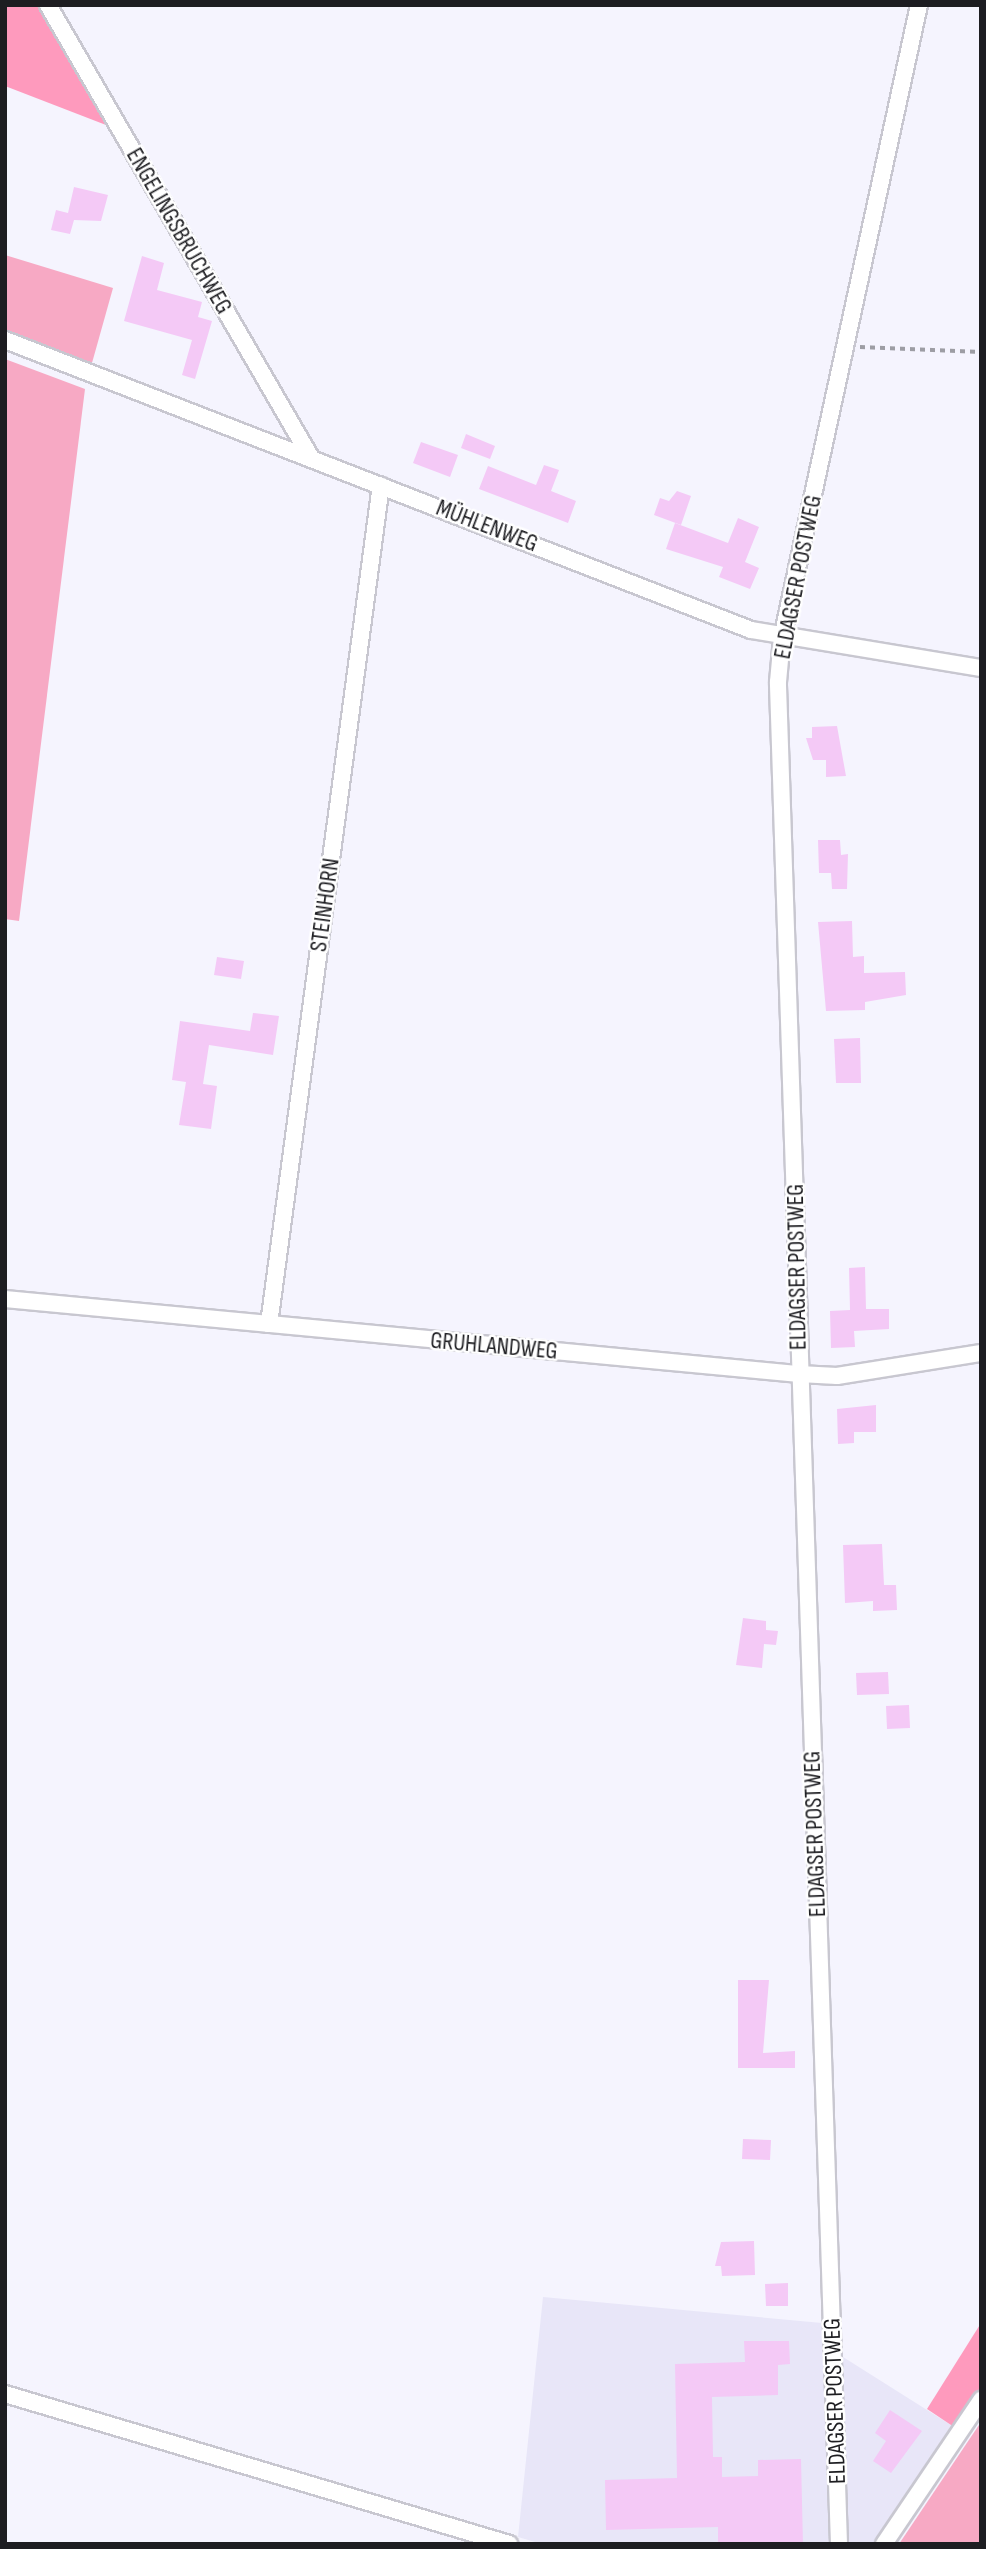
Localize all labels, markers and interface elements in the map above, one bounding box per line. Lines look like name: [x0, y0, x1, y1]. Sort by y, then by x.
street label: ENGELINGSBRUCHWEG: [120, 143, 238, 319]
street label: MÜHLENWEG: [432, 493, 542, 559]
street label: ELDAGSER POSTWEG: [768, 493, 828, 661]
street label: STEINHORN: [304, 856, 346, 954]
street label: ELDAGSER POSTWEG: [781, 1184, 813, 1350]
street label: GRUHLANDWEG: [429, 1326, 559, 1366]
street label: ELDAGSER POSTWEG: [798, 1750, 832, 1918]
street label: ELDAGSER POSTWEG: [818, 2317, 852, 2485]

